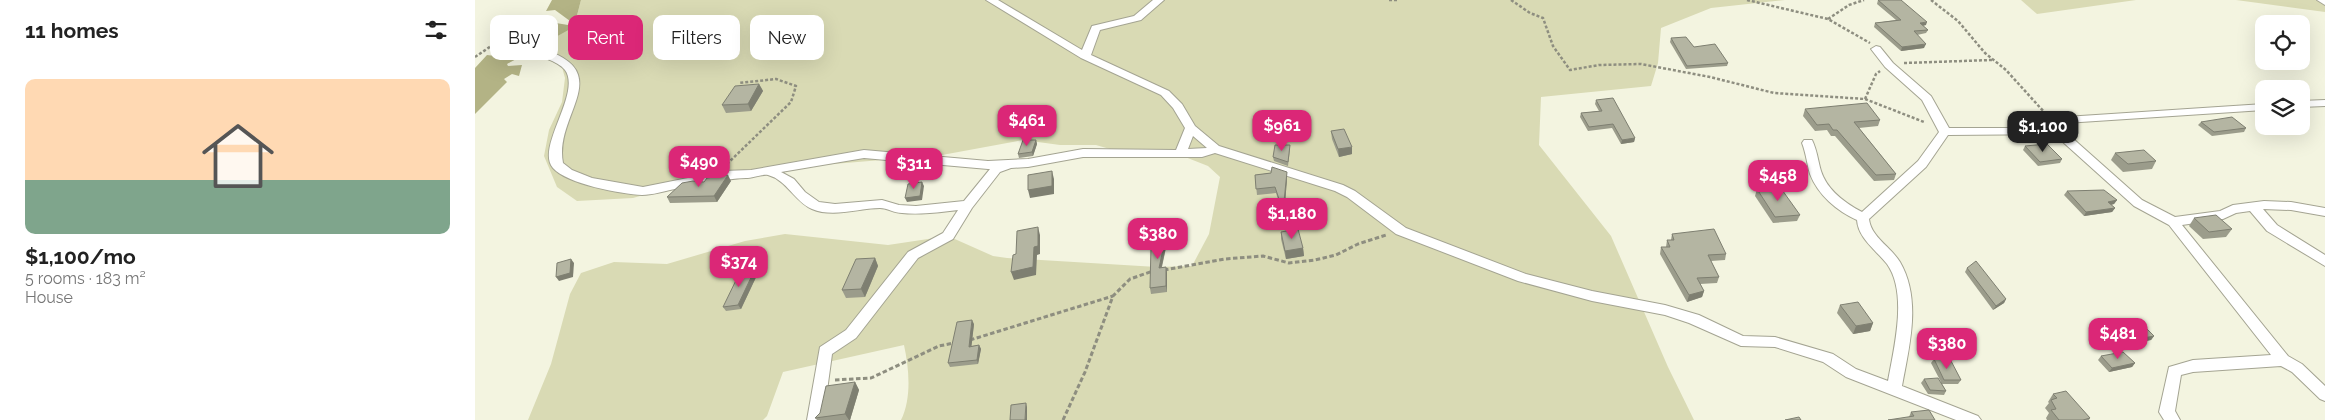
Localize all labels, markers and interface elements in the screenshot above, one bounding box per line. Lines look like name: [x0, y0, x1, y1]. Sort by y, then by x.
chip: Buy: [490, 15, 558, 60]
chip: Rent: [568, 15, 643, 60]
chip: Filters: [653, 15, 740, 60]
chip: New: [750, 15, 824, 60]
map controls: [2255, 15, 2310, 135]
button: locate: [2255, 15, 2310, 70]
icon: filters: [422, 16, 450, 44]
text: 11 homes: [25, 18, 119, 43]
button: layers: [2255, 80, 2310, 135]
pin: $461: [997, 104, 1057, 147]
pin: $961: [1252, 110, 1312, 152]
pin: $1,100: [2002, 110, 2084, 153]
icon: home: [193, 111, 283, 201]
text: $461: [1009, 111, 1045, 130]
text: $961: [1263, 116, 1301, 135]
text: $1,100: [2018, 117, 2068, 136]
pin: $490: [669, 146, 729, 188]
pin: $311: [884, 148, 944, 190]
text: $490: [680, 152, 718, 171]
text: $311: [897, 154, 931, 173]
pin: $458: [1748, 160, 1808, 202]
text: $458: [1759, 166, 1797, 185]
pin: $1,180: [1251, 198, 1333, 240]
text: $1,180: [1267, 204, 1317, 223]
pin: $380: [1128, 218, 1188, 260]
text: $380: [1139, 224, 1177, 243]
text: $1,100/mo: [25, 244, 136, 269]
pin: $374: [709, 246, 769, 288]
text: $374: [721, 252, 757, 271]
text: 5 rooms · 183 m²: [25, 269, 146, 288]
text: House: [25, 288, 73, 307]
pin: $481: [2088, 318, 2148, 360]
text: $481: [2100, 324, 2136, 343]
pin: $380: [1917, 328, 1977, 370]
text: $380: [1928, 334, 1966, 353]

